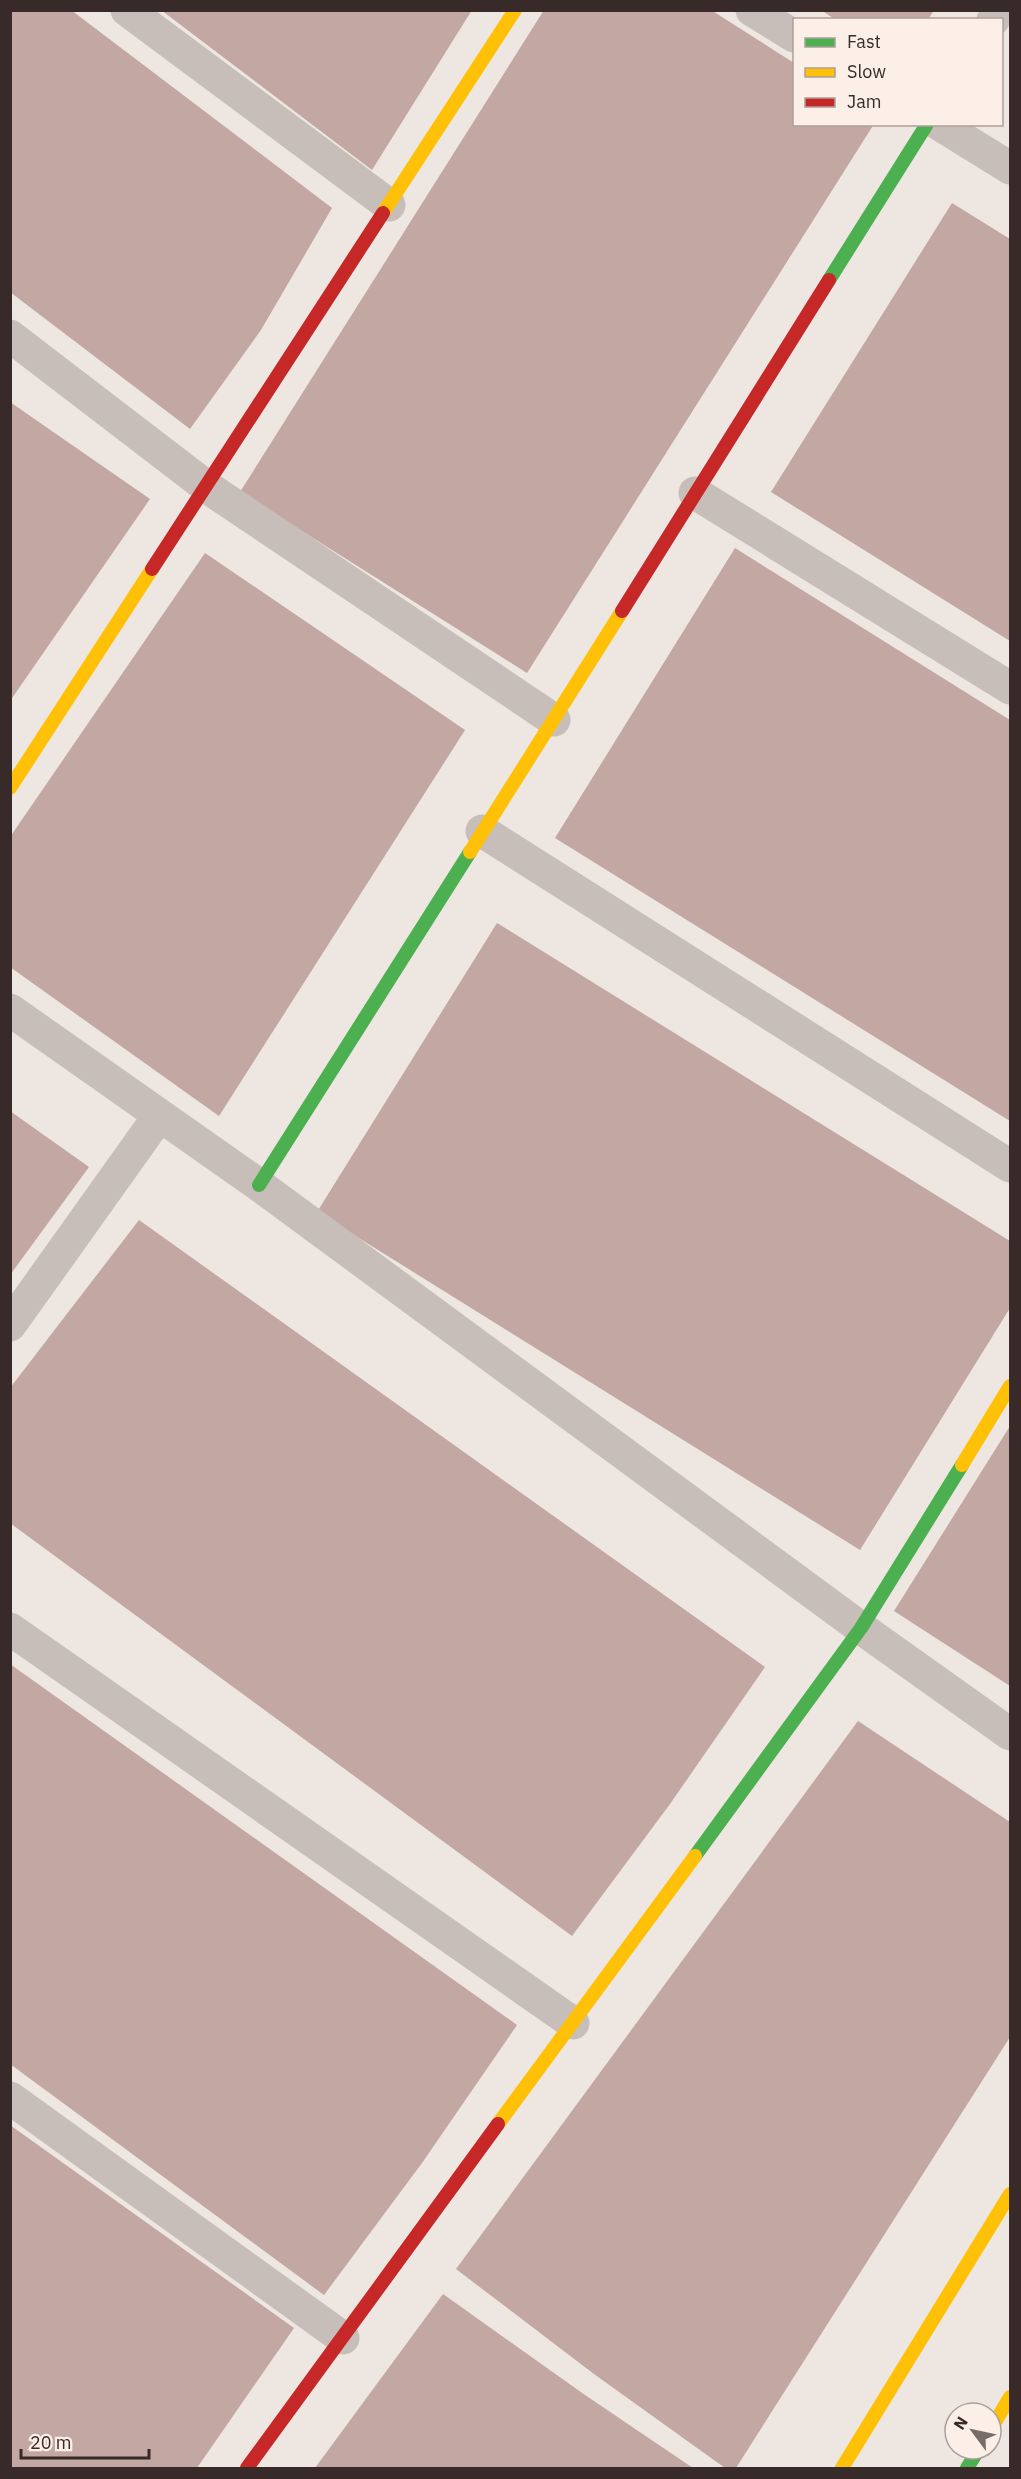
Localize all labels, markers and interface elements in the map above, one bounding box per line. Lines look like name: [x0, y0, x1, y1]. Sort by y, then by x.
legend: [793, 18, 1003, 126]
text: Fast: [847, 30, 881, 53]
text: Slow: [847, 60, 886, 83]
text: Jam: [847, 90, 882, 113]
north arrow: [943, 2401, 1003, 2461]
text: N: [949, 2413, 972, 2433]
scale bar: [21, 2422, 148, 2460]
text: 20 m: [30, 2431, 72, 2454]

